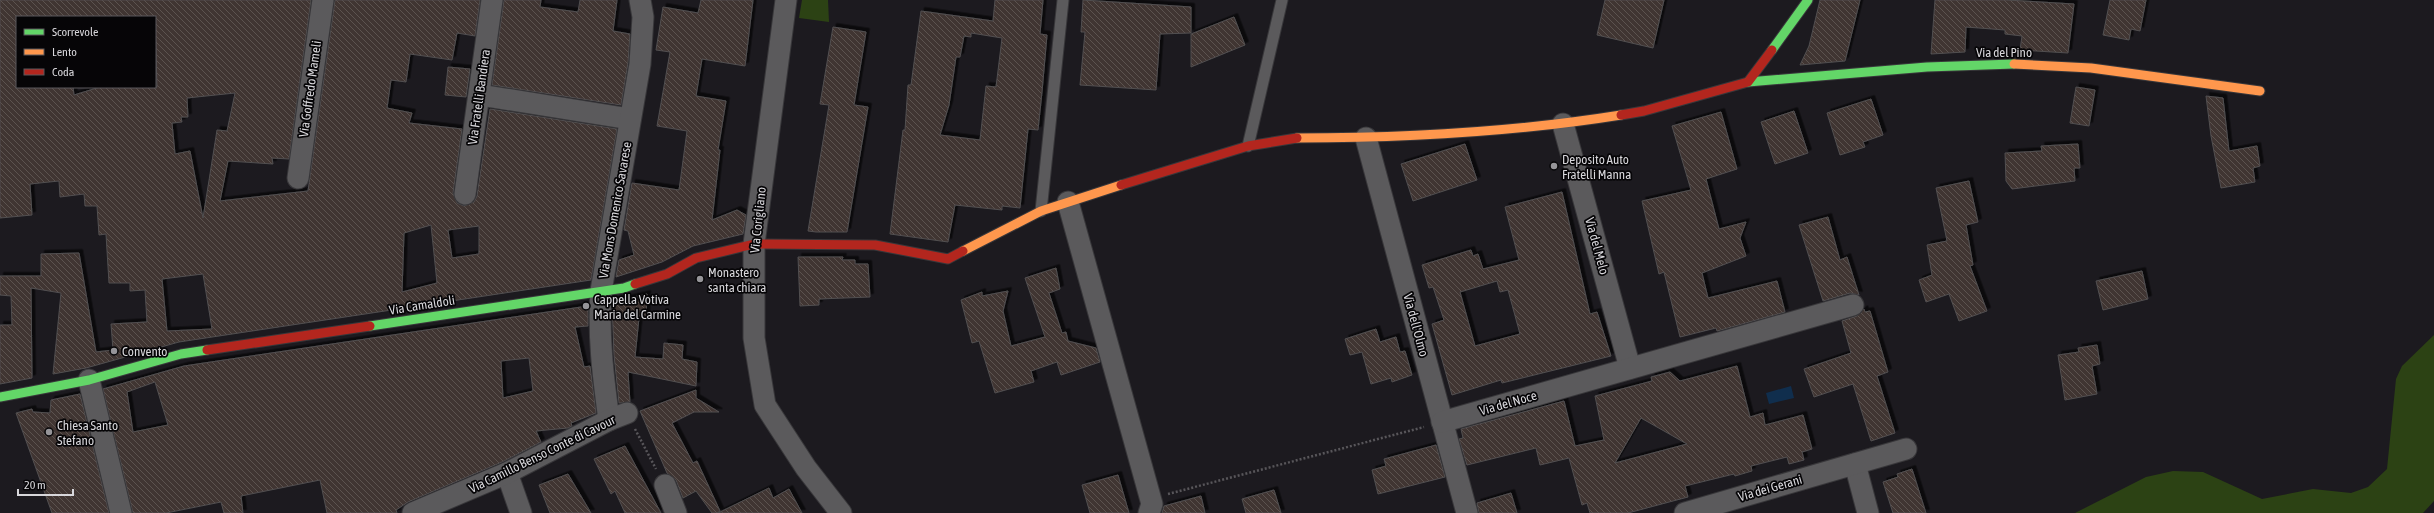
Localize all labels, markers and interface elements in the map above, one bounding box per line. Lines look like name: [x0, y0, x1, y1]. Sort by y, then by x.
legend: [16, 16, 156, 88]
text: Scorrevole: [52, 25, 99, 39]
street label: Via Goffredo Mameli: [296, 40, 324, 138]
text: Lento: [52, 45, 77, 59]
street label: Via del Pino: [1976, 45, 2032, 60]
street label: Via Fratelli Bandiera: [465, 48, 493, 146]
text: Coda: [52, 65, 74, 79]
street label: Via Mons Domenico Savarese: [596, 140, 634, 279]
place label: Deposito Auto Fratelli Manna: [1562, 152, 1631, 182]
marker: Deposito Auto Fratelli Manna: [1549, 161, 1559, 171]
street label: Via Corigliano: [747, 186, 769, 254]
street label: Via del Melo: [1582, 216, 1612, 276]
place label: Monastero santa chiara: [708, 265, 766, 295]
marker: Monastero santa chiara: [695, 274, 705, 284]
street label: Via Camaldoli: [388, 292, 456, 318]
place label: Cappella Votiva Maria del Carmine: [594, 292, 681, 322]
street label: Via dell'Olmo: [1400, 292, 1432, 358]
marker: Cappella Votiva Maria del Carmine: [581, 301, 591, 311]
place label: Convento: [122, 344, 167, 359]
marker: Convento: [109, 346, 119, 356]
street label: Via del Noce: [1478, 388, 1539, 418]
street label: Via Camillo Benso Conte di Cavour: [466, 412, 618, 496]
place label: Chiesa Santo Stefano: [57, 418, 118, 448]
marker: Chiesa Santo Stefano: [44, 427, 54, 437]
scale bar: [18, 471, 73, 497]
street label: Via dei Gerani: [1736, 472, 1804, 504]
text: 20 m: [24, 478, 46, 492]

